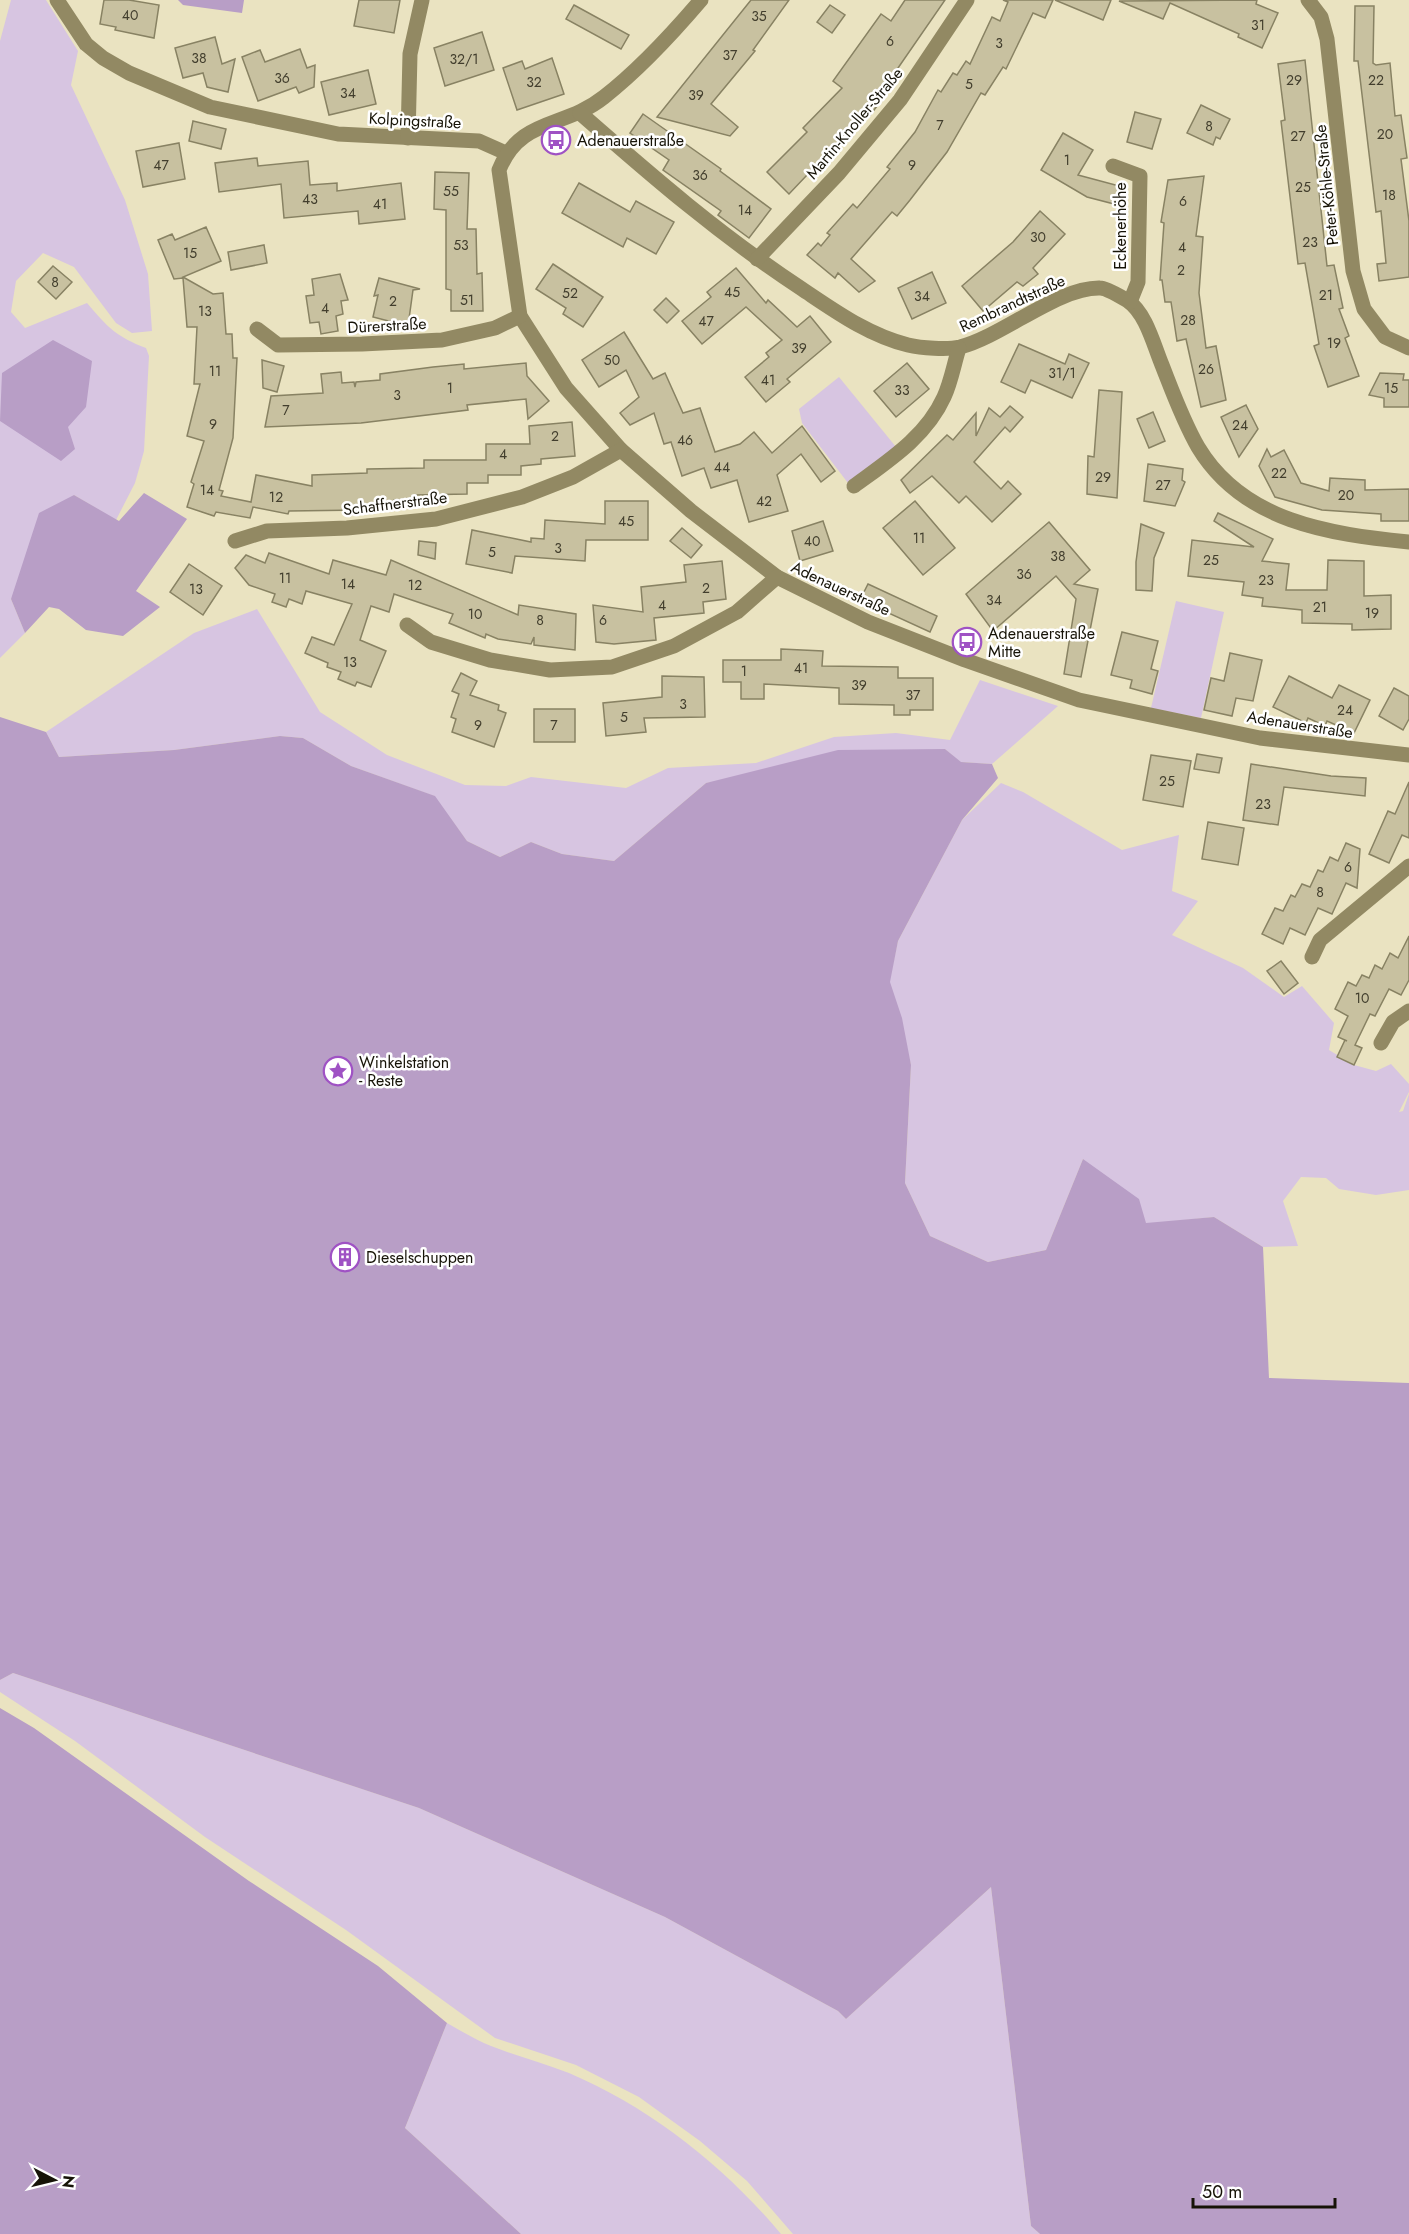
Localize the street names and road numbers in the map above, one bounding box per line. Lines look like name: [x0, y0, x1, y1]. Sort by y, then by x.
street label: Martin-Knoller-Straße: [801, 62, 908, 184]
street label: Kolpingstraße: [368, 107, 462, 134]
street label: Peter-Köhle-Straße: [1309, 123, 1344, 247]
street label: Eckenerhöhe: [1109, 182, 1132, 270]
street label: Rembrandtstraße: [956, 269, 1069, 338]
street label: Dürerstraße: [347, 312, 427, 339]
street label: Schaffnerstraße: [342, 486, 448, 521]
street label: Adenauerstraße: [787, 555, 894, 621]
street label: Adenauerstraße: [1245, 705, 1355, 744]

